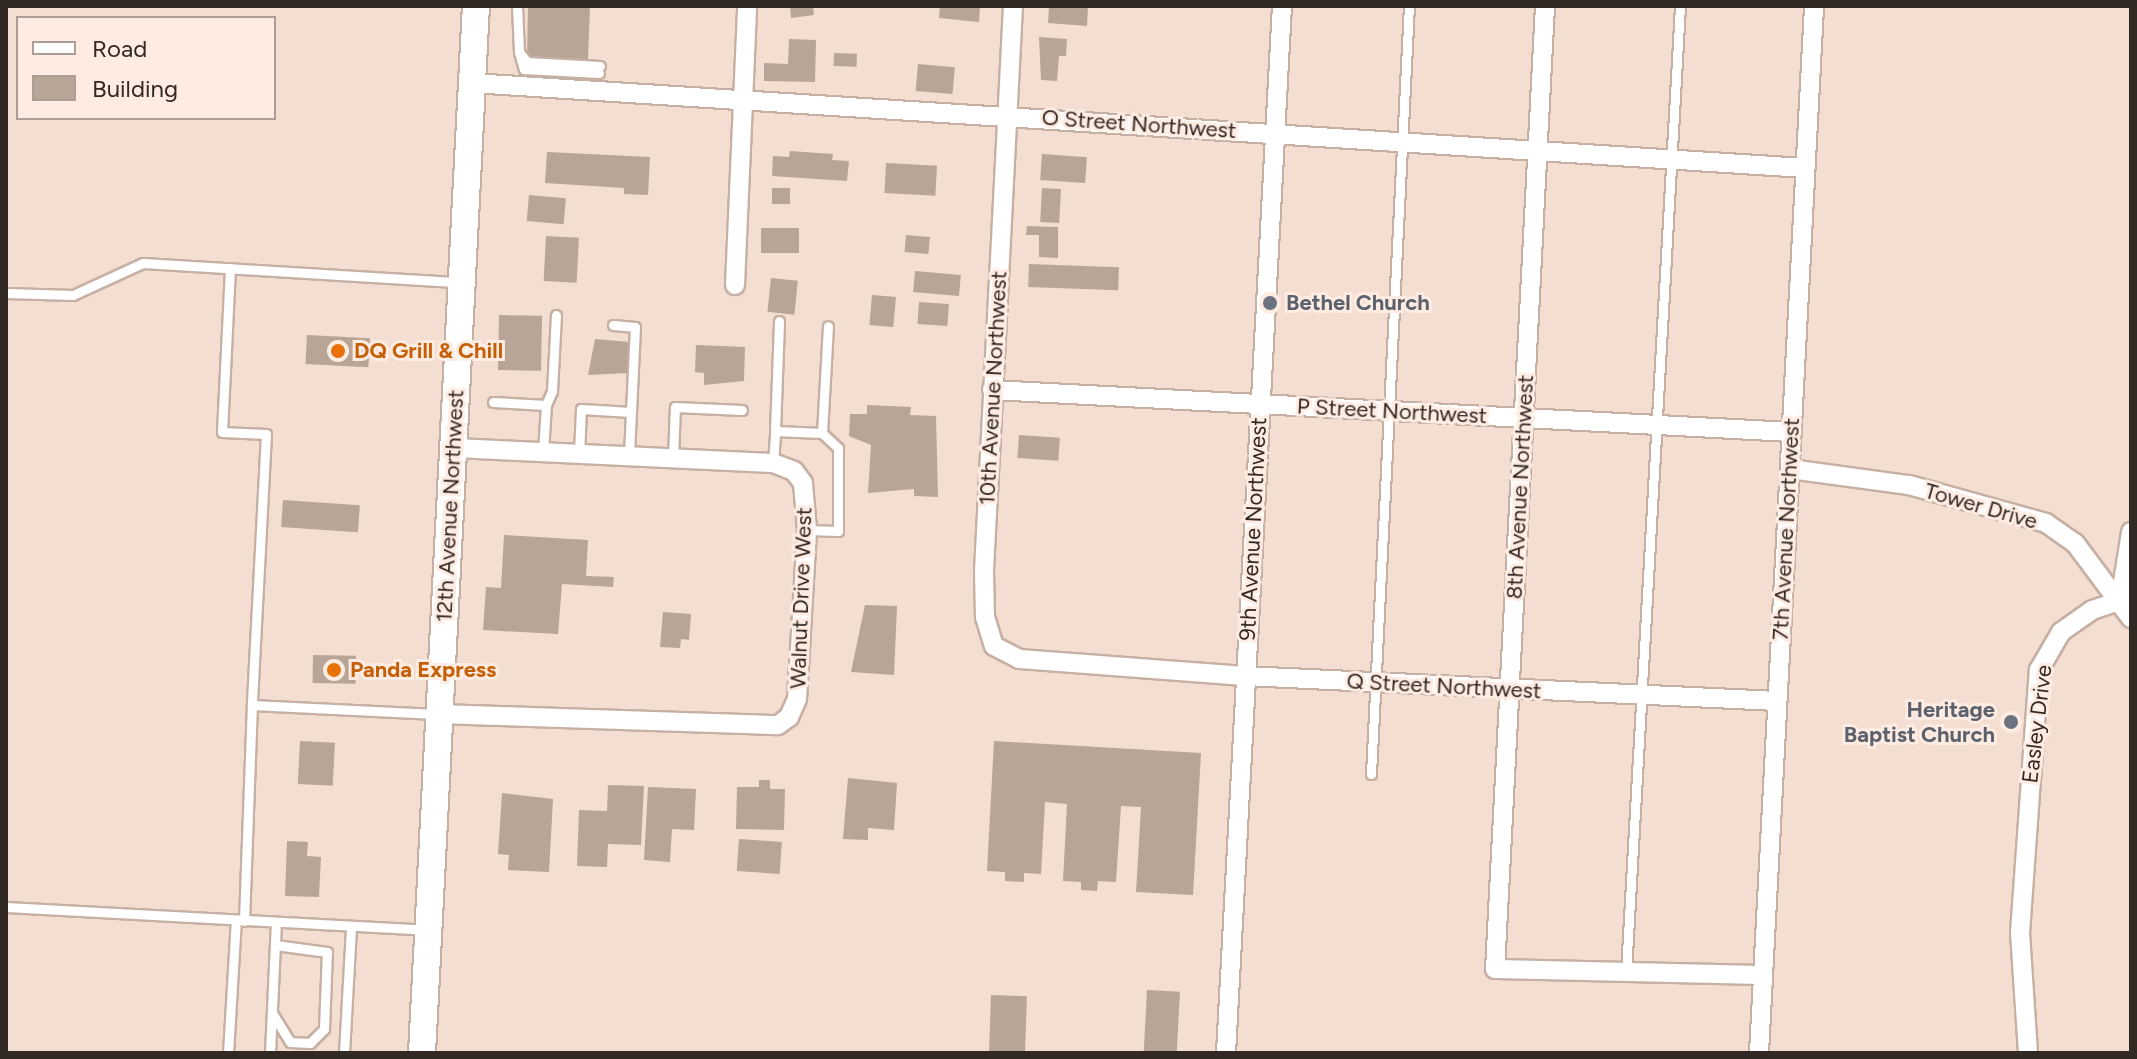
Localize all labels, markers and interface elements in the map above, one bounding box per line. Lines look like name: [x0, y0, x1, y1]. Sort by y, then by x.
legend: [16, 16, 276, 120]
text: Road: [92, 34, 147, 63]
text: Building: [92, 74, 178, 103]
street label: O Street Northwest: [1041, 104, 1237, 144]
street label: 10th Avenue Northwest: [974, 270, 1012, 506]
place label: Bethel Church: [1286, 290, 1430, 316]
marker: Bethel Church: [1261, 294, 1279, 312]
place label: DQ Grill & Chill: [354, 338, 503, 364]
marker: DQ Grill & Chill: [329, 342, 347, 360]
street label: 8th Avenue Northwest: [1501, 374, 1539, 600]
street label: 12th Avenue Northwest: [431, 389, 469, 623]
street label: P Street Northwest: [1296, 393, 1488, 429]
street label: 9th Avenue Northwest: [1234, 417, 1272, 641]
street label: 7th Avenue Northwest: [1767, 417, 1805, 641]
street label: Tower Drive: [1922, 477, 2040, 535]
street label: Walnut Drive West: [785, 507, 817, 689]
place label: Panda Express: [350, 657, 496, 683]
marker: Panda Express: [325, 661, 343, 679]
street label: Easley Drive: [2017, 663, 2057, 785]
street label: Q Street Northwest: [1346, 668, 1542, 704]
place label: Heritage Baptist Church: [1844, 696, 1995, 748]
marker: Heritage Baptist Church: [2002, 713, 2020, 731]

